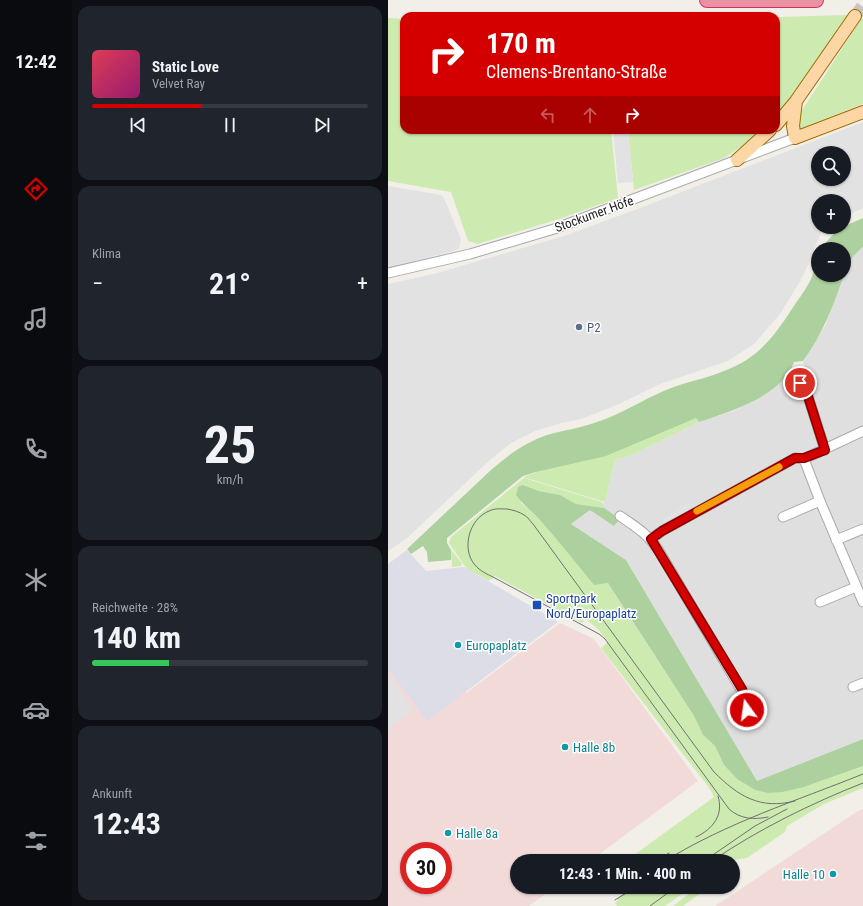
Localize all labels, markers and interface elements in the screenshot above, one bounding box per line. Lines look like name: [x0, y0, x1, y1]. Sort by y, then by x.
text: 170 m: [486, 27, 556, 60]
icon: right: [420, 28, 472, 80]
text: 12:42: [15, 51, 57, 72]
text: Static Love: [152, 58, 219, 76]
text: Clemens-Brentano-Straße: [486, 61, 667, 82]
text: Velvet Ray: [152, 76, 205, 91]
icon: left: [537, 104, 559, 126]
icon: ahead: [579, 104, 601, 126]
icon: right: [621, 104, 643, 126]
icon: previous: [127, 114, 149, 136]
icon: pause: [219, 114, 241, 136]
icon: next: [311, 114, 333, 136]
map controls: [811, 146, 851, 282]
button: search: [811, 146, 851, 186]
icon: directions: [22, 175, 50, 203]
street label: Stockumer Höfe: [553, 193, 635, 235]
button: +: [811, 194, 851, 234]
button: −: [811, 242, 851, 282]
text: Klima: [92, 246, 121, 261]
text: 21°: [209, 266, 251, 301]
text: −: [92, 271, 103, 296]
text: +: [357, 271, 368, 296]
icon: music: [22, 305, 50, 333]
place label: P2: [587, 320, 601, 335]
marker: P2: [574, 322, 584, 332]
pin: [783, 366, 817, 400]
icon: arrive: [789, 372, 811, 394]
text: 25: [204, 415, 256, 476]
icon: phone: [22, 435, 50, 463]
text: km/h: [217, 472, 243, 487]
icon: climate: [22, 566, 50, 594]
place label: Sportpark Nord/Europaplatz: [546, 591, 637, 621]
marker: Sportpark Nord/Europaplatz: [531, 599, 543, 611]
text: Reichweite · 28%: [92, 600, 178, 615]
text: 140 km: [92, 620, 181, 655]
place label: Europaplatz: [466, 638, 527, 653]
marker: Europaplatz: [453, 640, 463, 650]
position arrow: [726, 689, 768, 731]
icon: car: [22, 696, 50, 724]
place label: Halle 8b: [573, 740, 615, 755]
marker: Halle 8b: [560, 742, 570, 752]
text: Ankunft: [92, 786, 132, 801]
text: 12:43: [92, 806, 161, 841]
place label: Halle 8a: [456, 826, 498, 841]
icon: filters: [22, 827, 50, 855]
marker: Halle 8a: [443, 828, 453, 838]
speed limit sign: 30: [400, 842, 452, 894]
text: 12:43 · 1 Min. · 400 m: [559, 865, 691, 883]
place label: Halle 10: [783, 867, 825, 882]
marker: Halle 10: [828, 869, 838, 879]

